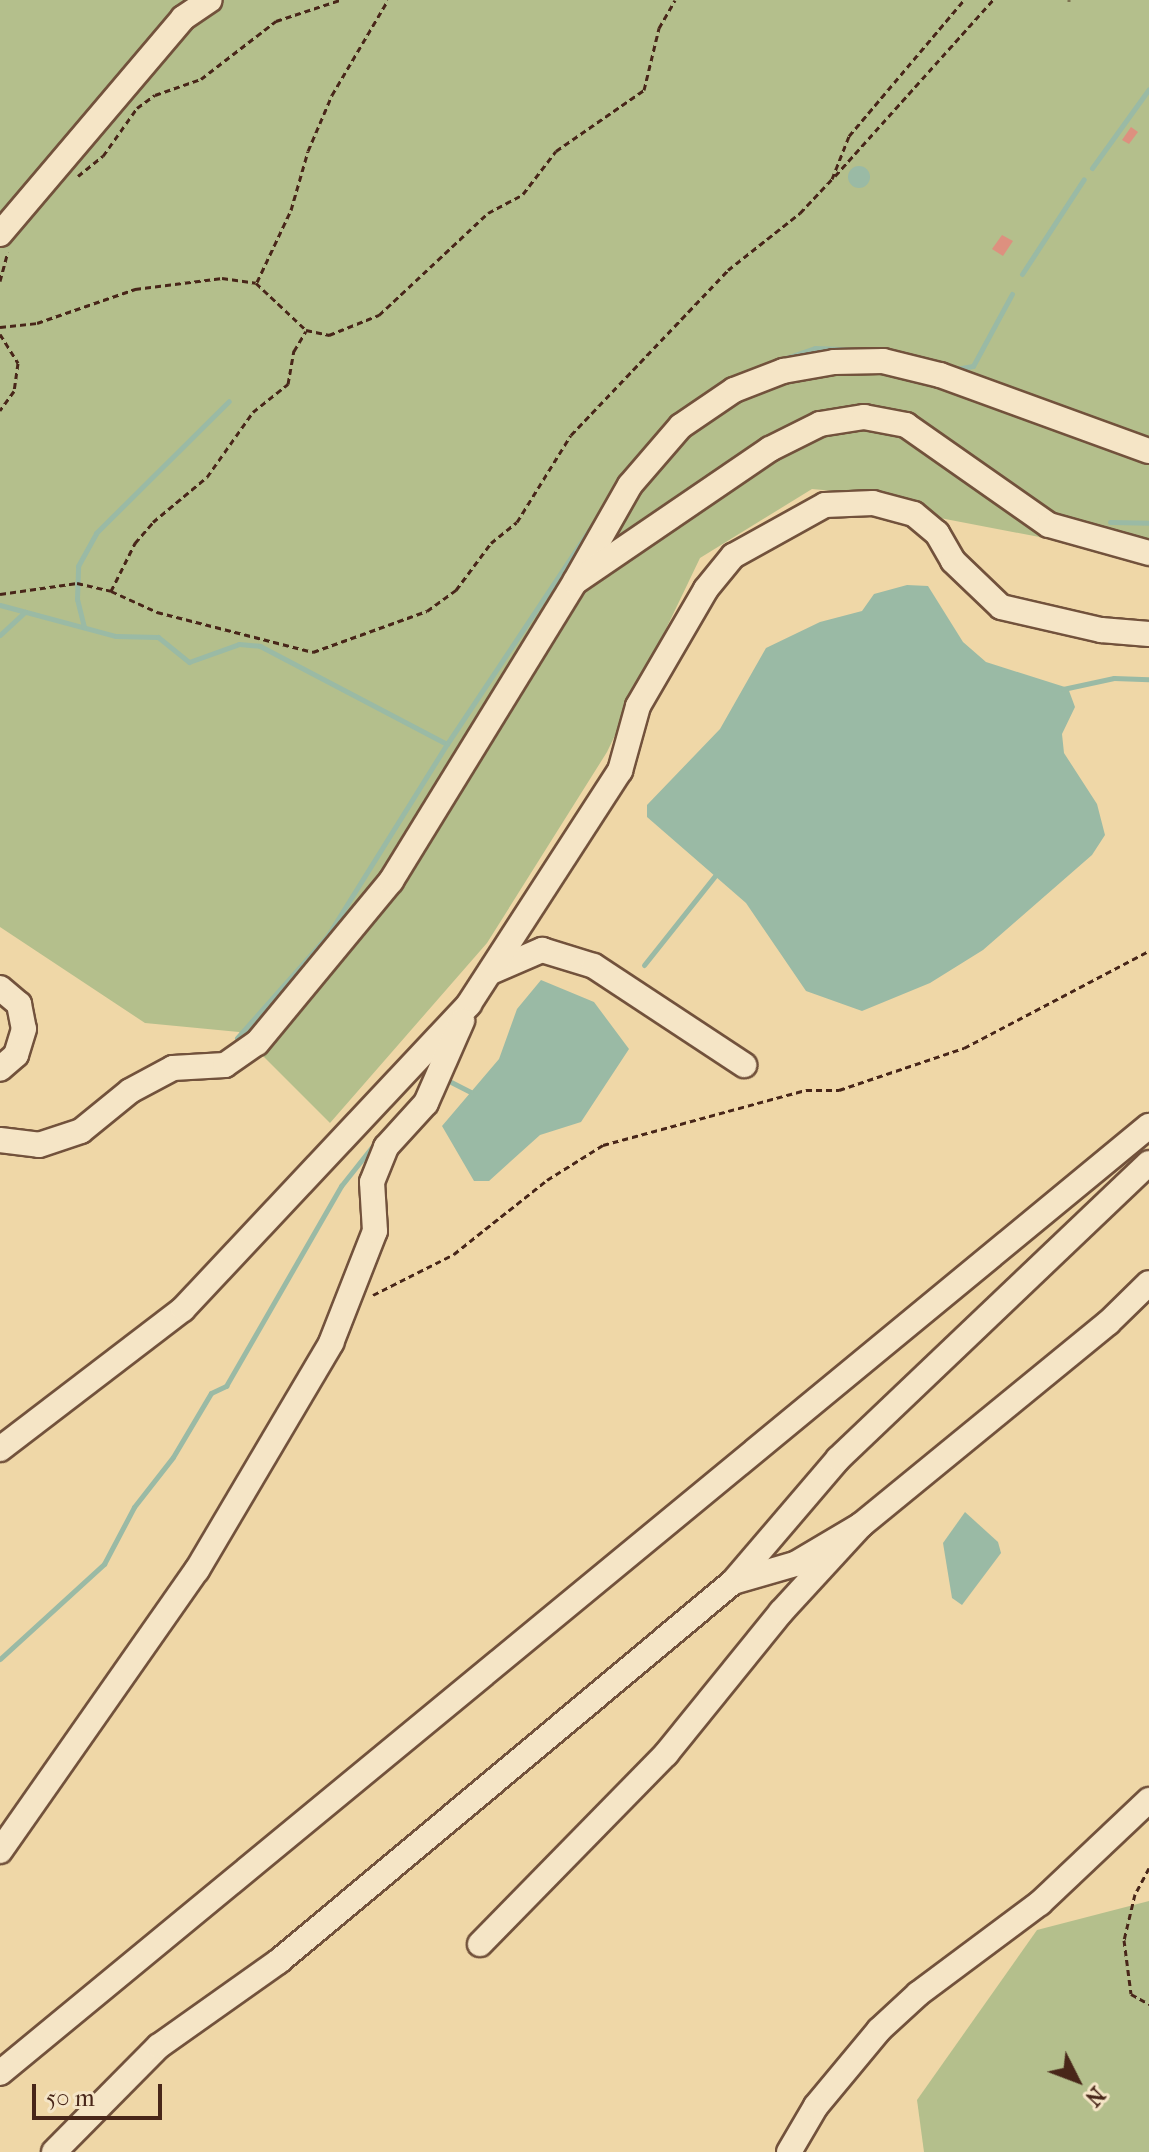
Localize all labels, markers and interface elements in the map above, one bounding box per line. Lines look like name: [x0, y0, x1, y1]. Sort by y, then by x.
north arrow: [1037, 2040, 1117, 2120]
scale bar: [36, 2068, 166, 2118]
text: N: [1080, 2081, 1110, 2111]
text: 50 m: [46, 2084, 95, 2112]

